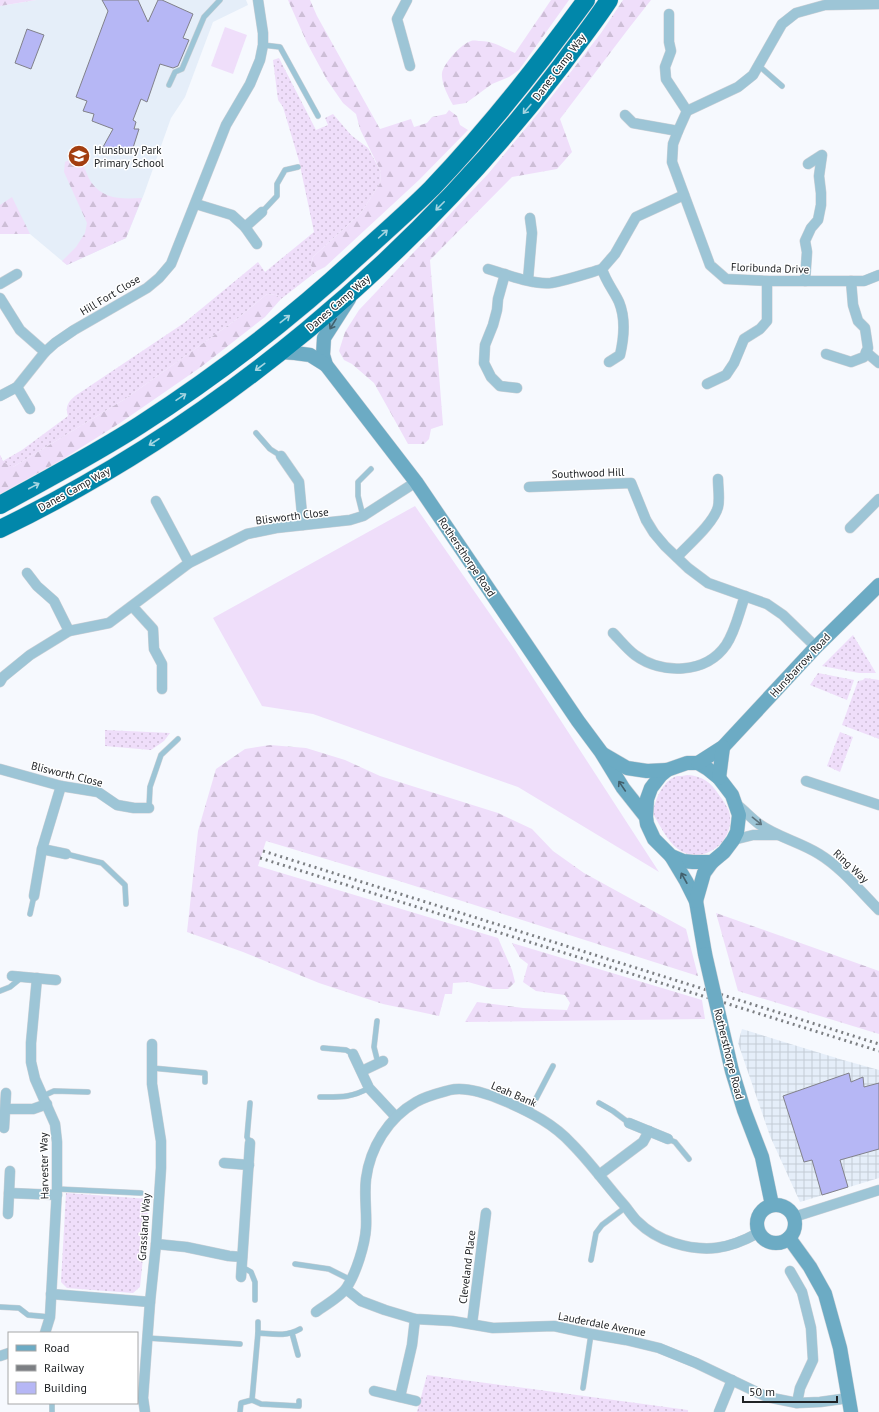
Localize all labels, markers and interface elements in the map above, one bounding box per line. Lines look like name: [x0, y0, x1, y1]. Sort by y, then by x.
street label: Danes Camp Way: [529, 30, 589, 103]
one-way arrow: [522, 104, 531, 115]
school or university icon: Hunsbury Park Primary School: [66, 143, 92, 169]
place label: Hunsbury Park Primary School: [94, 143, 165, 170]
one-way arrow: [435, 201, 445, 211]
one-way arrow: [378, 230, 388, 239]
street label: Floribunda Drive: [731, 260, 810, 276]
street label: Hill Fort Close: [77, 271, 143, 318]
street label: Danes Camp Way: [303, 271, 374, 335]
one-way arrow: [280, 315, 291, 324]
one-way arrow: [329, 318, 337, 329]
one-way arrow: [254, 363, 265, 371]
one-way arrow: [175, 393, 186, 401]
one-way arrow: [149, 438, 160, 446]
street label: Danes Camp Way: [36, 463, 113, 515]
street label: Southwood Hill: [551, 465, 625, 481]
one-way arrow: [28, 482, 40, 490]
street label: Blisworth Close: [255, 505, 330, 527]
street label: Rothersthorpe Road: [435, 515, 499, 599]
street label: Hunsbarrow Road: [767, 630, 833, 700]
street label: Blisworth Close: [30, 758, 105, 790]
one-way arrow: [618, 781, 626, 792]
one-way arrow: [751, 817, 762, 826]
street label: Ring Way: [830, 846, 872, 887]
one-way arrow: [680, 872, 688, 884]
street label: Rothersthorpe Road: [711, 1007, 747, 1101]
street label: Leah Bank: [489, 1078, 540, 1110]
street label: Harvester Way: [36, 1132, 52, 1200]
street label: Grassland Way: [135, 1192, 153, 1261]
street label: Cleveland Place: [456, 1229, 479, 1305]
street label: Lauderdale Avenue: [557, 1309, 648, 1339]
legend: [8, 1332, 138, 1404]
text: Road: [44, 1340, 69, 1355]
text: Railway: [44, 1360, 84, 1375]
scale bar: [743, 1378, 837, 1404]
text: Building: [44, 1380, 87, 1395]
text: 50 m: [749, 1384, 775, 1399]

